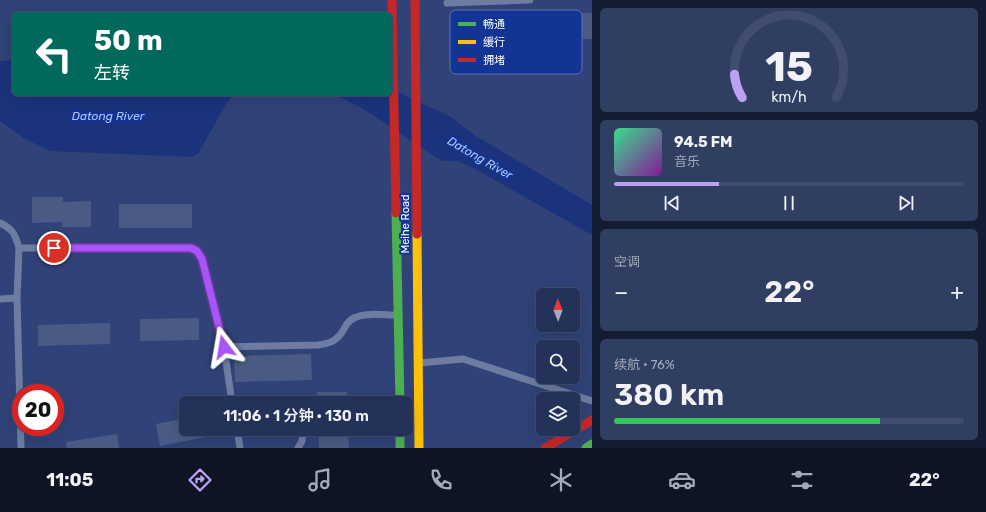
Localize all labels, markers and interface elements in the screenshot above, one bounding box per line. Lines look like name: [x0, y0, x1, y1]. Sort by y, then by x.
legend: [450, 10, 582, 74]
text: 畅通: [483, 18, 505, 31]
text: 50 m: [94, 24, 163, 57]
icon: left: [28, 28, 80, 80]
text: 缓行: [483, 36, 505, 49]
text: 15: [765, 42, 813, 91]
text: 拥堵: [483, 54, 505, 67]
text: 左转: [94, 62, 130, 84]
text: km/h: [771, 89, 807, 106]
water label: Datong River: [72, 109, 145, 123]
text: 94.5 FM: [674, 133, 733, 151]
water label: Datong River: [445, 134, 515, 182]
text: 音乐: [674, 154, 700, 169]
icon: previous: [661, 192, 683, 214]
icon: pause: [778, 192, 800, 214]
icon: next: [895, 192, 917, 214]
street label: Meihe Road: [399, 194, 412, 254]
pin: [37, 231, 71, 265]
icon: arrive: [43, 237, 65, 259]
text: 空调: [614, 254, 640, 269]
text: 22°: [764, 274, 814, 310]
text: −: [614, 279, 628, 306]
text: +: [950, 279, 964, 306]
north arrow: [536, 288, 580, 332]
map controls: [536, 288, 580, 436]
position arrow: [203, 326, 245, 368]
button: search: [536, 340, 580, 384]
text: 续航 · 76%: [614, 357, 675, 372]
text: 380 km: [614, 377, 724, 413]
speed limit sign: 20: [12, 384, 64, 436]
button: layers: [536, 392, 580, 436]
text: 11:06 · 1 分钟 · 130 m: [223, 407, 369, 425]
icon: directions: [186, 466, 214, 494]
icon: music: [306, 466, 334, 494]
icon: phone: [427, 466, 455, 494]
icon: climate: [547, 466, 575, 494]
icon: car: [668, 466, 696, 494]
icon: filters: [788, 466, 816, 494]
text: 11:05: [46, 469, 93, 491]
text: 22°: [909, 469, 940, 491]

